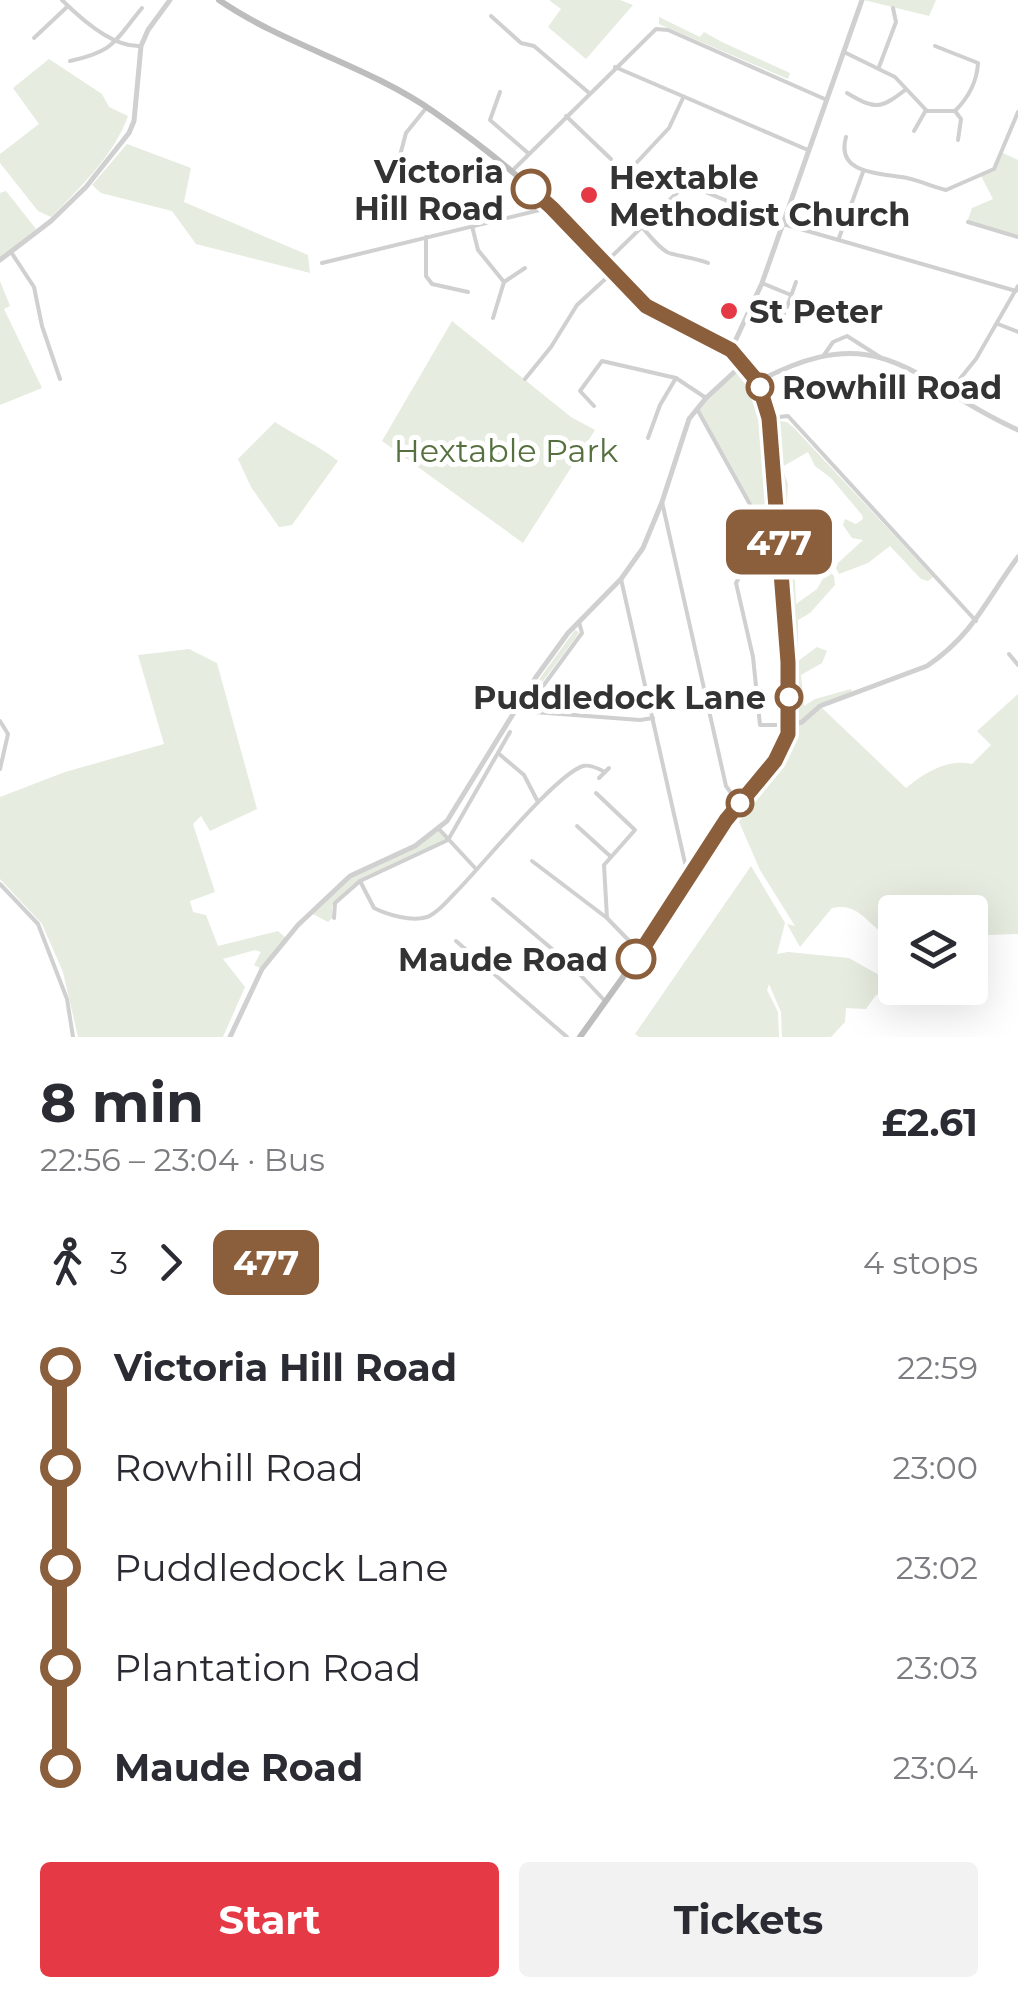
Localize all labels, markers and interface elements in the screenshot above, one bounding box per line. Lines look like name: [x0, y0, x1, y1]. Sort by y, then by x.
place label: Victoria Hill Road: [354, 152, 504, 228]
place label: Hextable Methodist Church: [609, 158, 910, 234]
marker: Victoria Hill Road: [512, 170, 550, 208]
marker: Hextable Methodist Church: [578, 184, 600, 206]
place label: St Peter: [749, 292, 883, 331]
marker: St Peter: [718, 300, 740, 322]
place label: Rowhill Road: [782, 368, 1002, 407]
marker: Rowhill Road: [747, 374, 773, 400]
park label: Hextable Park: [394, 431, 618, 470]
line badge: 477: [722, 510, 836, 574]
text: 477: [746, 521, 812, 564]
place label: Puddledock Lane: [473, 678, 766, 717]
marker: Puddledock Lane: [776, 684, 802, 710]
unlabelled marker: [727, 790, 753, 816]
map controls: [878, 895, 988, 1005]
button: layers: [878, 895, 988, 1005]
place label: Maude Road: [398, 940, 608, 979]
marker: Maude Road: [617, 940, 655, 978]
text: 8 min: [40, 1069, 204, 1136]
text: £2.61: [882, 1099, 978, 1146]
text: 22:56 – 23:04 · Bus: [40, 1140, 325, 1179]
icon: walk: [40, 1235, 95, 1290]
icon: forward: [143, 1235, 198, 1290]
text: 477: [233, 1241, 299, 1284]
text: 3: [110, 1243, 128, 1282]
text: 4 stops: [863, 1243, 978, 1282]
text: Victoria Hill Road: [114, 1344, 457, 1391]
text: 22:59: [897, 1348, 978, 1387]
text: Rowhill Road: [114, 1444, 364, 1491]
text: 23:00: [893, 1448, 978, 1487]
text: Puddledock Lane: [114, 1544, 448, 1591]
text: 23:02: [896, 1548, 978, 1587]
text: Plantation Road: [114, 1644, 421, 1691]
text: 23:03: [896, 1648, 978, 1687]
text: Maude Road: [114, 1744, 363, 1791]
text: 23:04: [893, 1748, 978, 1787]
button: Start: [40, 1862, 499, 1977]
button: Tickets: [519, 1862, 978, 1977]

